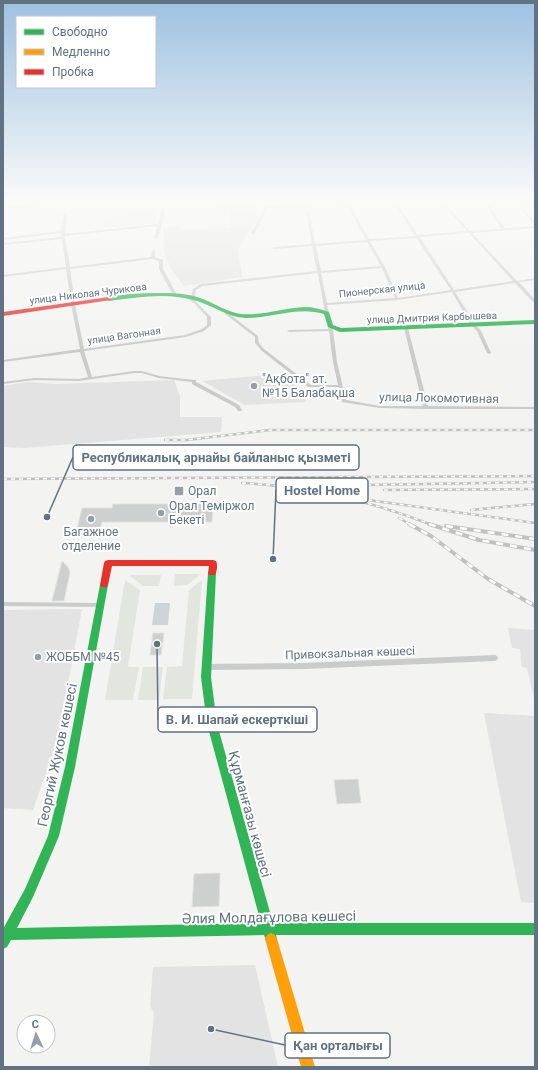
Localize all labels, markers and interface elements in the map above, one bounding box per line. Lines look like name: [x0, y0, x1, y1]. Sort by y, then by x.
legend: [16, 16, 156, 88]
text: Свободно: [52, 25, 108, 39]
text: Медленно: [52, 45, 110, 59]
text: Пробка: [52, 65, 94, 79]
street label: Пионерская улица: [338, 279, 426, 300]
street label: улица Николая Чурикова: [29, 281, 147, 306]
street label: улица Дмитрия Карбышева: [367, 310, 497, 325]
street label: улица Вагонная: [87, 325, 161, 346]
place label: "Ақбота" ат. №15 Балабақша: [262, 372, 355, 400]
marker: "Ақбота" ат. №15 Балабақша: [249, 381, 259, 391]
street label: улица Локомотивная: [379, 390, 499, 406]
callout: Республикалық арнайы байланыс қызметі: [73, 445, 359, 470]
text: Республикалық арнайы байланыс қызметі: [81, 450, 351, 465]
callout: Hostel Home: [276, 478, 368, 503]
text: Hostel Home: [284, 483, 360, 498]
place label: Орал: [188, 484, 217, 498]
marker: Орал: [173, 485, 185, 497]
place label: Орал Теміржол Бекеті: [169, 499, 254, 527]
marker: Орал Теміржол Бекеті: [156, 508, 166, 518]
marker: Багажное отделение: [86, 514, 96, 524]
place label: Багажное отделение: [61, 525, 121, 553]
street label: Привокзальная көшесі: [285, 644, 415, 662]
place label: ЖОББМ №45: [46, 650, 120, 664]
marker: ЖОББМ №45: [33, 652, 43, 662]
street label: Георгий Жуков көшесі: [34, 682, 80, 828]
callout: В. И. Шапай ескерткіші: [158, 707, 317, 732]
text: В. И. Шапай ескерткіші: [166, 712, 308, 727]
street label: Құрманғазы көшесі: [225, 749, 275, 879]
street label: Әлия Молдағұлова көшесі: [182, 907, 356, 927]
north arrow: [16, 1014, 56, 1054]
text: С: [31, 1018, 39, 1031]
callout: Қан орталығы: [285, 1033, 390, 1058]
text: Қан орталығы: [293, 1038, 383, 1053]

